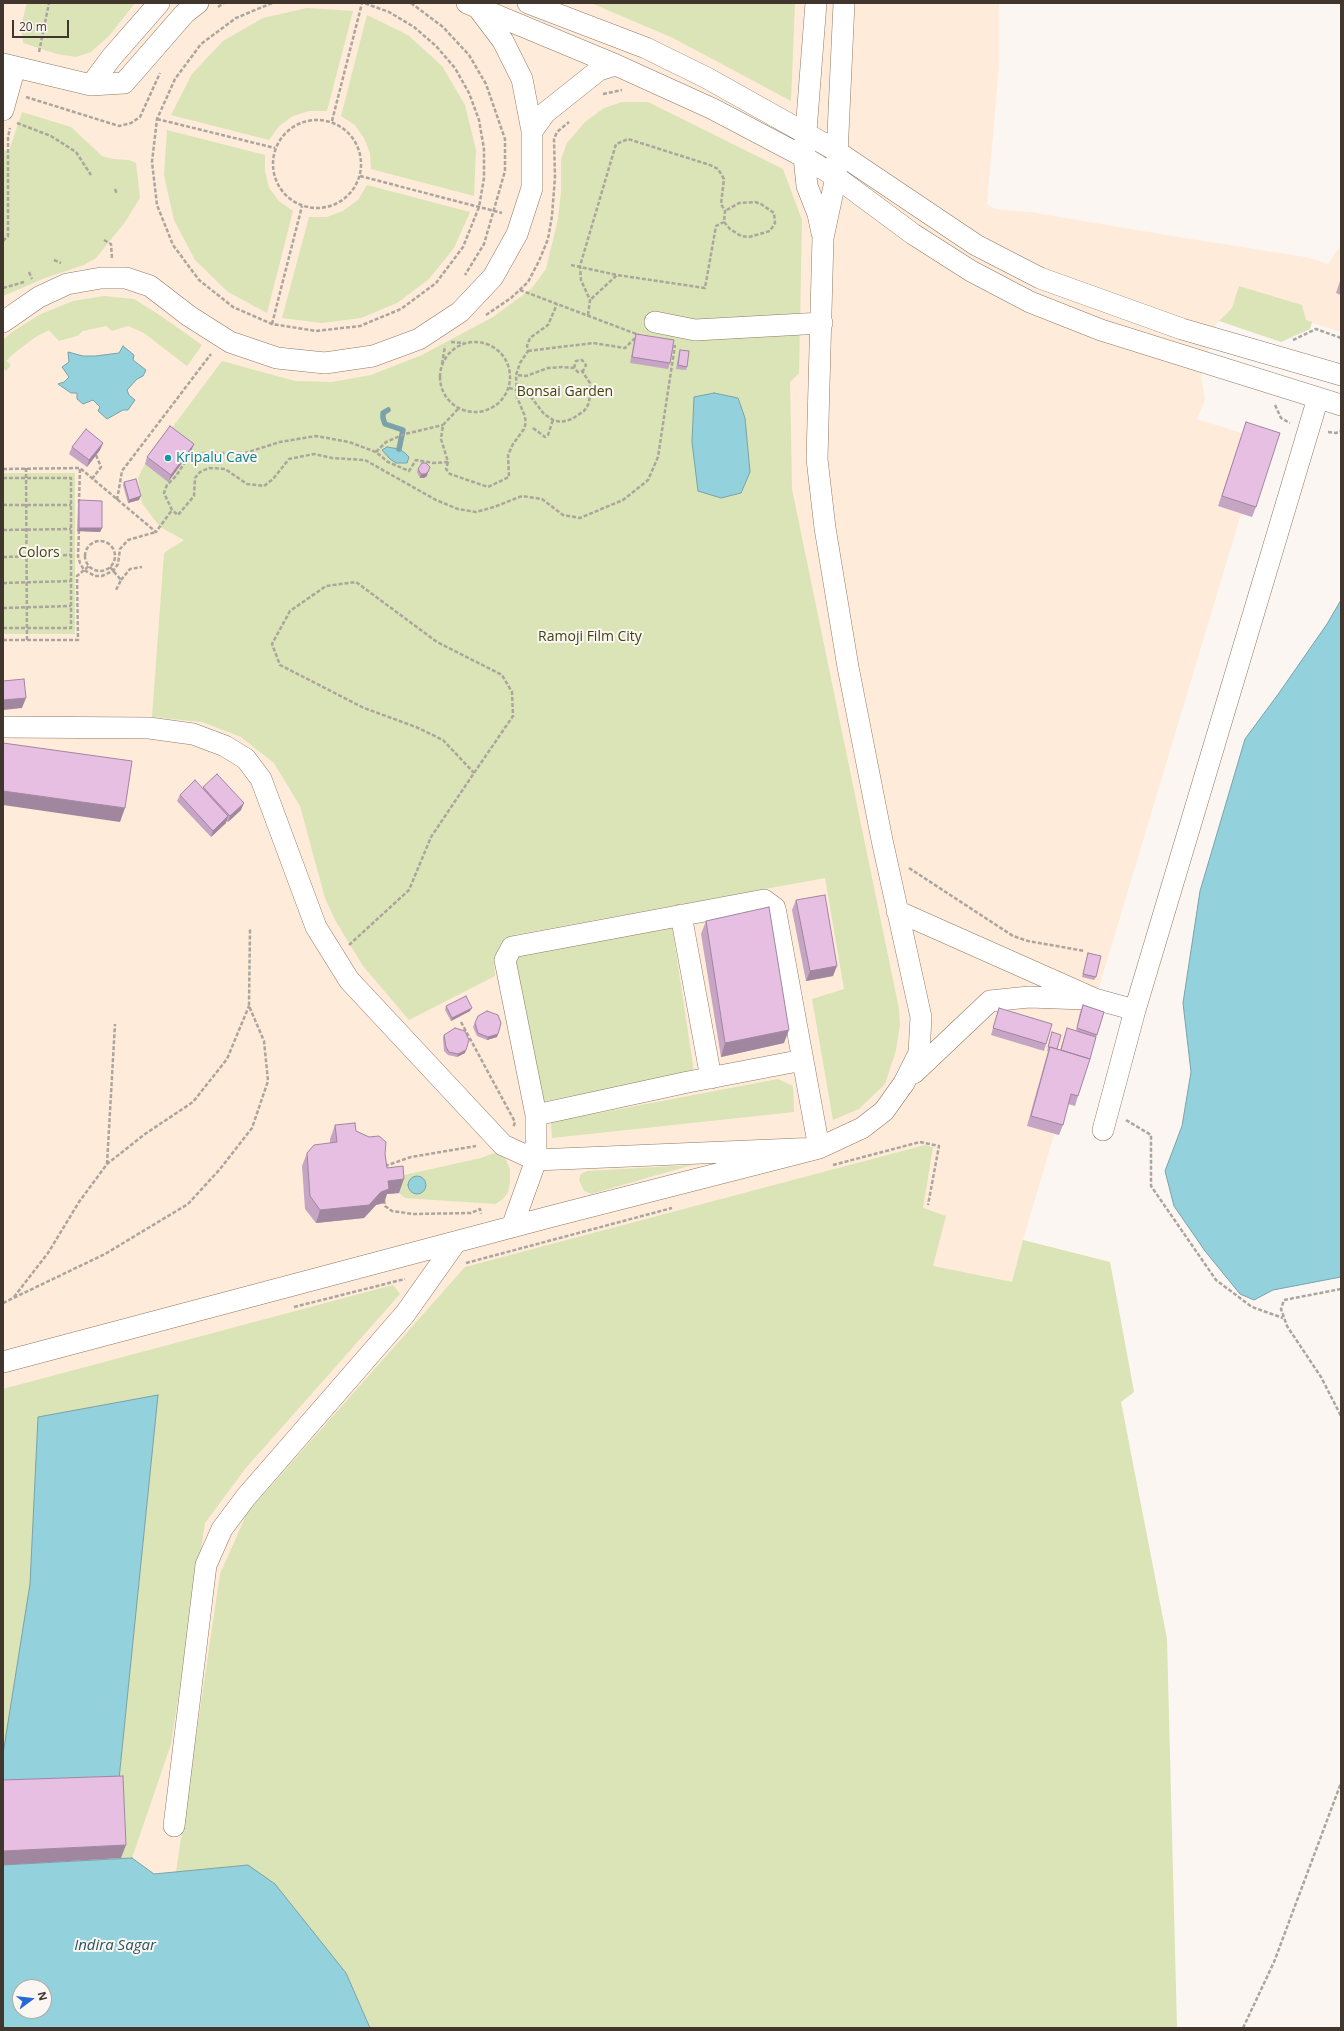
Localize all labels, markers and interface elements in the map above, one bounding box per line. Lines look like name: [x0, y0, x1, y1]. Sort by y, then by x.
scale bar: [14, 12, 71, 38]
text: 20 m: [19, 18, 47, 35]
park label: Bonsai Garden: [517, 384, 613, 400]
place label: Kripalu Cave: [176, 450, 257, 466]
marker: Kripalu Cave: [163, 453, 173, 463]
park label: Colors: [18, 545, 60, 561]
park label: Ramoji Film City: [538, 629, 642, 645]
water label: Indira Sagar: [74, 1937, 156, 1955]
north arrow: [12, 1979, 52, 2019]
text: N: [35, 1990, 52, 2002]

